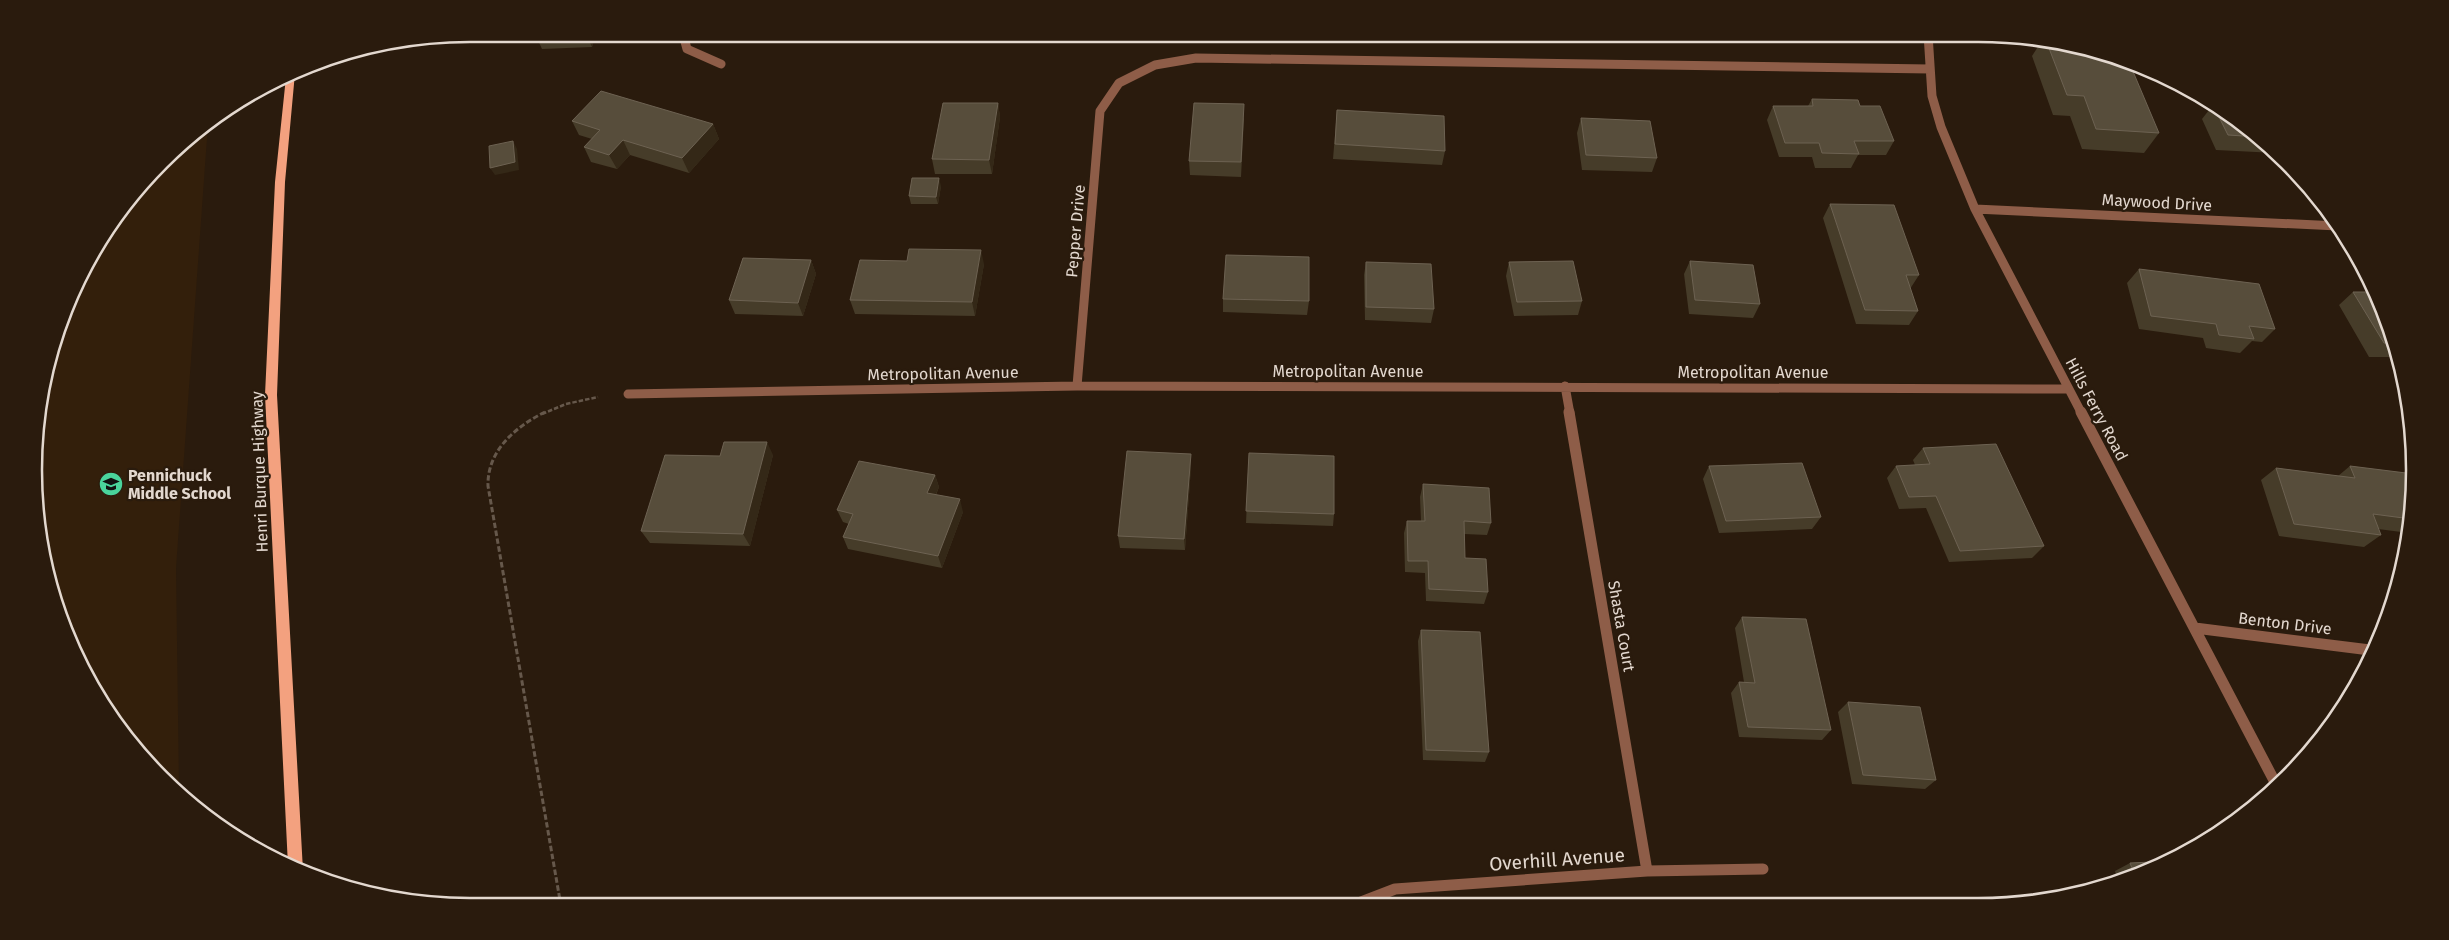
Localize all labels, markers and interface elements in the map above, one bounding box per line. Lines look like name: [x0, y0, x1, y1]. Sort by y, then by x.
street label: Pepper Drive: [1062, 184, 1089, 278]
street label: Maywood Drive: [2101, 190, 2213, 215]
street label: Hills Ferry Road: [2061, 355, 2132, 464]
street label: Metropolitan Avenue: [1272, 362, 1424, 381]
street label: Metropolitan Avenue: [867, 363, 1019, 384]
street label: Metropolitan Avenue: [1677, 363, 1829, 382]
street label: Henri Burque Highway: [247, 391, 272, 553]
place label: Pennichuck Middle School: [128, 466, 231, 503]
school or university icon: Pennichuck Middle School: [98, 471, 124, 497]
street label: Shasta Court: [1604, 579, 1639, 673]
street label: Benton Drive: [2237, 608, 2333, 639]
street label: Overhill Avenue: [1488, 843, 1626, 876]

